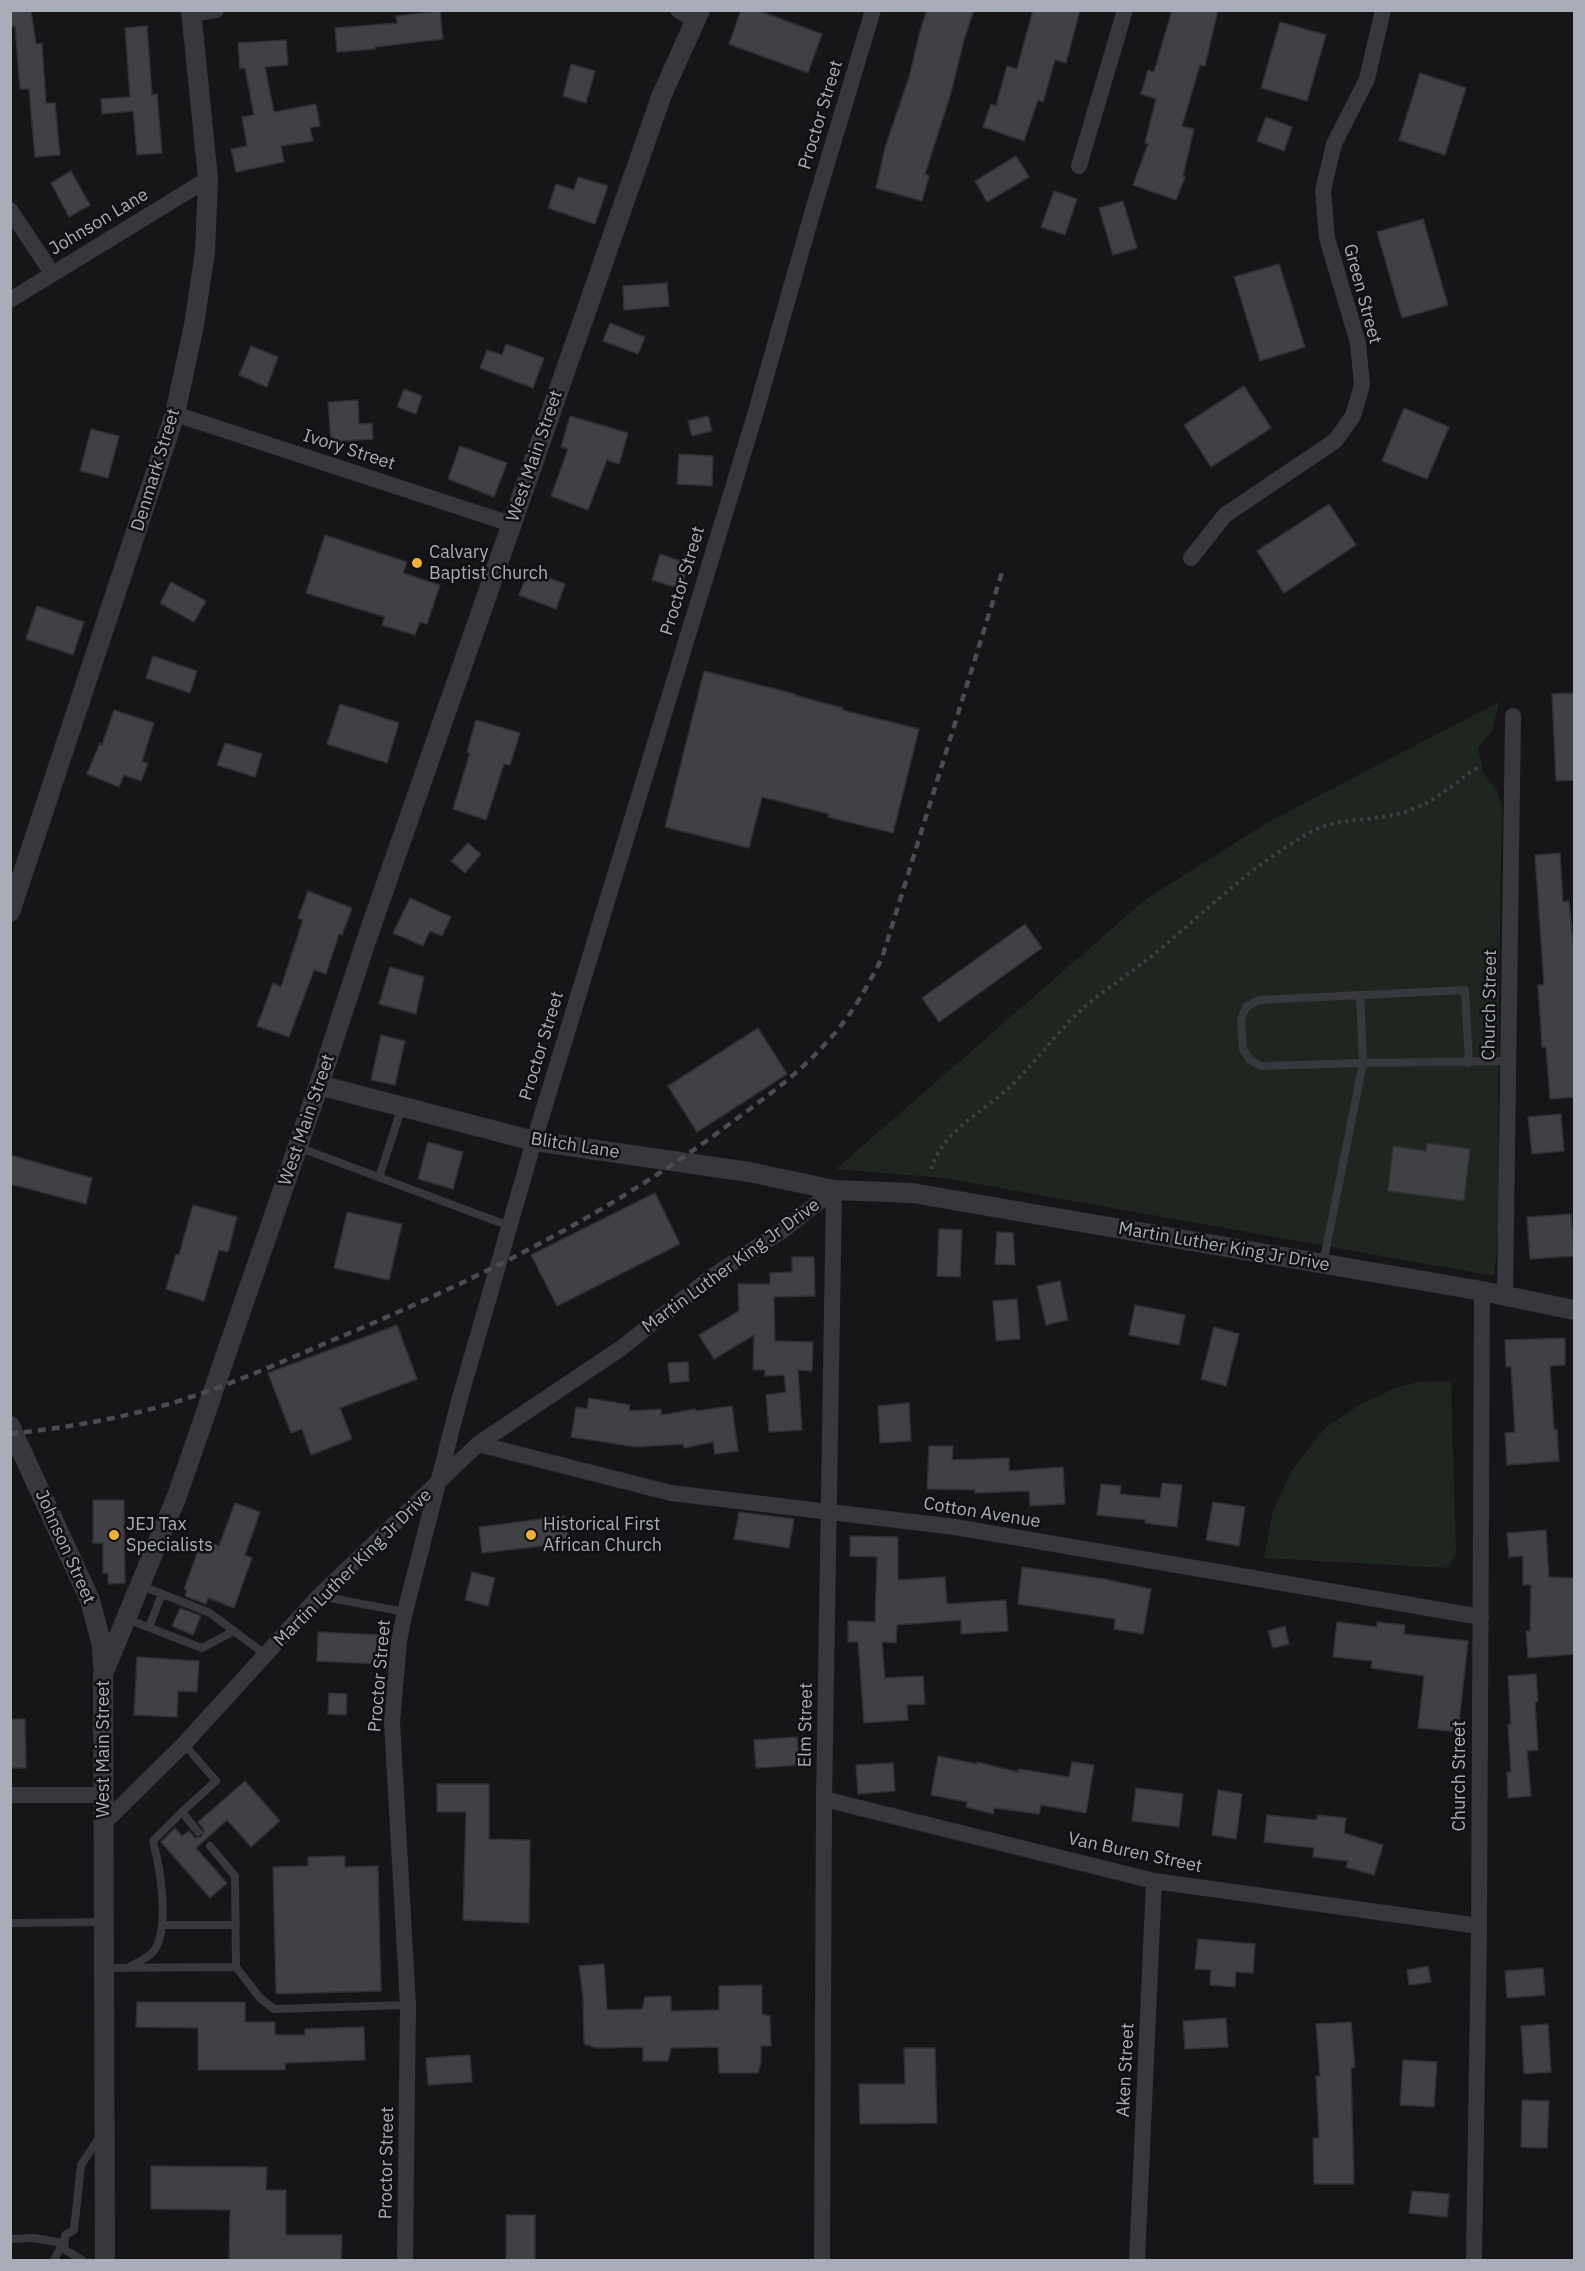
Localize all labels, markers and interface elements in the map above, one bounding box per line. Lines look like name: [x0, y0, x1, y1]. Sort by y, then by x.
street label: Proctor Street: [794, 58, 848, 172]
street label: Johnson Lane: [46, 184, 152, 260]
street label: Green Street: [1338, 242, 1386, 346]
street label: West Main Street: [502, 388, 568, 524]
street label: Denmark Street: [127, 406, 185, 534]
street label: Ivory Street: [300, 425, 398, 475]
street label: Proctor Street: [656, 524, 710, 638]
place label: Calvary Baptist Church: [429, 542, 548, 584]
marker: Calvary Baptist Church: [410, 556, 424, 570]
street label: Church Street: [1478, 949, 1502, 1061]
street label: Proctor Street: [515, 989, 569, 1103]
street label: West Main Street: [274, 1052, 340, 1188]
street label: Blitch Lane: [529, 1128, 621, 1164]
street label: Martin Luther King Jr Drive: [638, 1194, 824, 1338]
street label: Martin Luther King Jr Drive: [1117, 1218, 1331, 1276]
street label: Martin Luther King Jr Drive: [270, 1485, 436, 1651]
street label: Johnson Street: [30, 1487, 100, 1607]
street label: Cotton Avenue: [922, 1493, 1042, 1533]
place label: JEJ Tax Specialists: [126, 1514, 213, 1556]
place label: Historical First African Church: [543, 1514, 662, 1556]
marker: JEJ Tax Specialists: [107, 1528, 121, 1542]
marker: Historical First African Church: [524, 1528, 538, 1542]
street label: Proctor Street: [364, 1619, 396, 1733]
street label: West Main Street: [93, 1680, 115, 1818]
street label: Elm Street: [794, 1682, 818, 1768]
street label: Church Street: [1449, 1720, 1471, 1832]
street label: Van Buren Street: [1066, 1828, 1204, 1878]
street label: Aken Street: [1113, 2022, 1139, 2118]
street label: Proctor Street: [375, 2106, 399, 2220]

